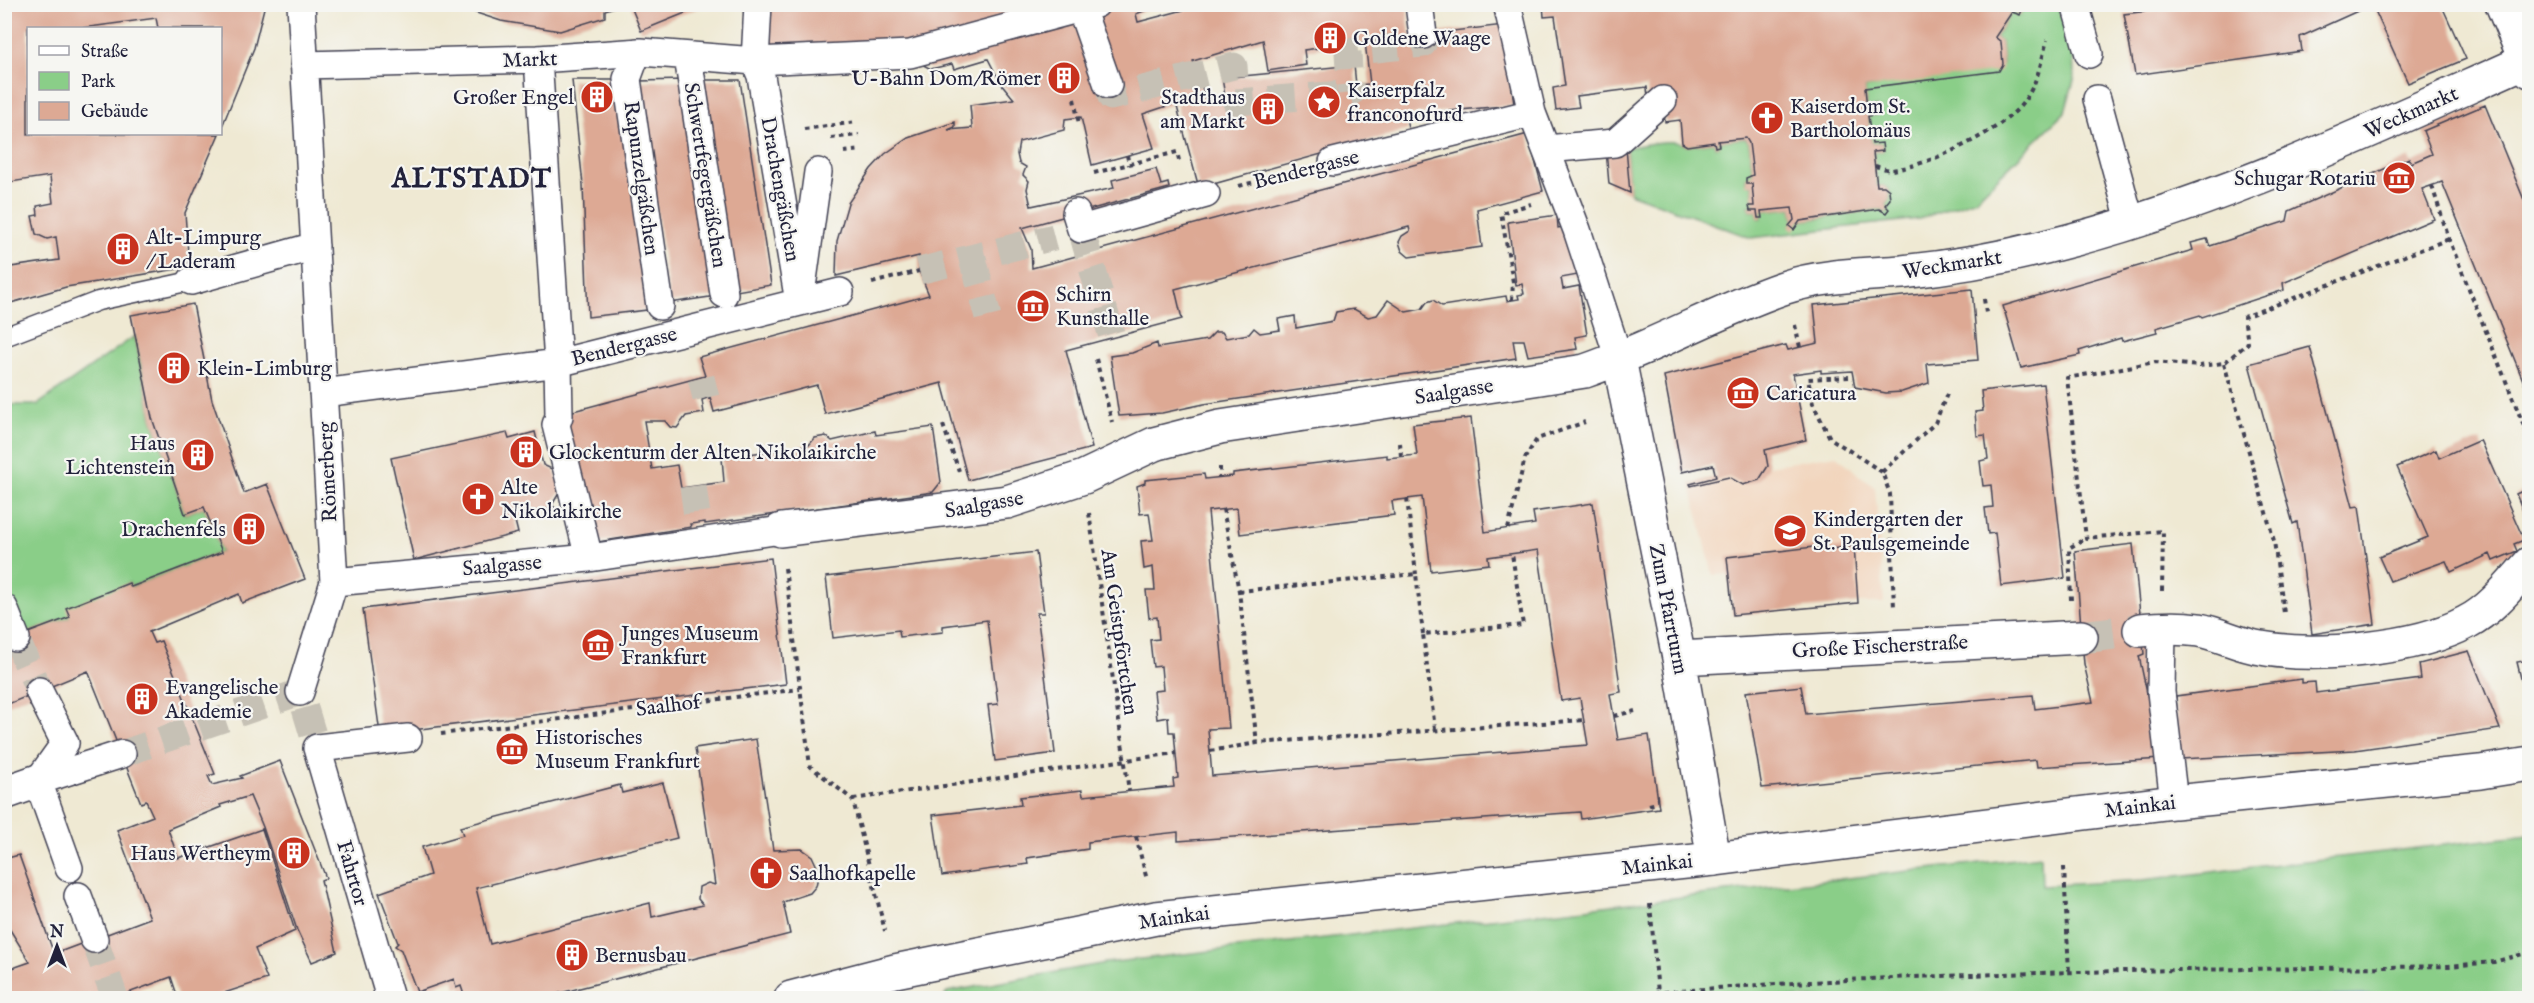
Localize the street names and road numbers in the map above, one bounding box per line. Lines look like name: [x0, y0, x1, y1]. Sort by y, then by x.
street label: Markt: [502, 46, 558, 75]
street label: Schwertfegergäßchen: [677, 81, 732, 270]
street label: Weckmarkt: [2360, 81, 2463, 146]
street label: Rapunzelgäßchen: [616, 99, 665, 257]
street label: Drachengäßchen: [753, 115, 806, 264]
street label: Bendergasse: [1251, 144, 1362, 197]
street label: Weckmarkt: [1901, 244, 2004, 287]
street label: Bendergasse: [569, 321, 680, 374]
street label: Saalgasse: [1413, 373, 1496, 412]
street label: Römerberg: [312, 420, 345, 523]
street label: Saalgasse: [943, 485, 1026, 526]
street label: Zum Pfarrturm: [1642, 542, 1693, 677]
street label: Am Geistpförtchen: [1093, 546, 1144, 717]
street label: Saalgasse: [461, 550, 543, 583]
street label: Große Fischerstraße: [1791, 629, 1969, 666]
street label: Saalhof: [634, 689, 705, 724]
street label: Mainkai: [2103, 790, 2177, 825]
street label: Fahrtor: [329, 837, 374, 910]
street label: Mainkai: [1620, 848, 1694, 883]
street label: Mainkai: [1137, 900, 1212, 937]

